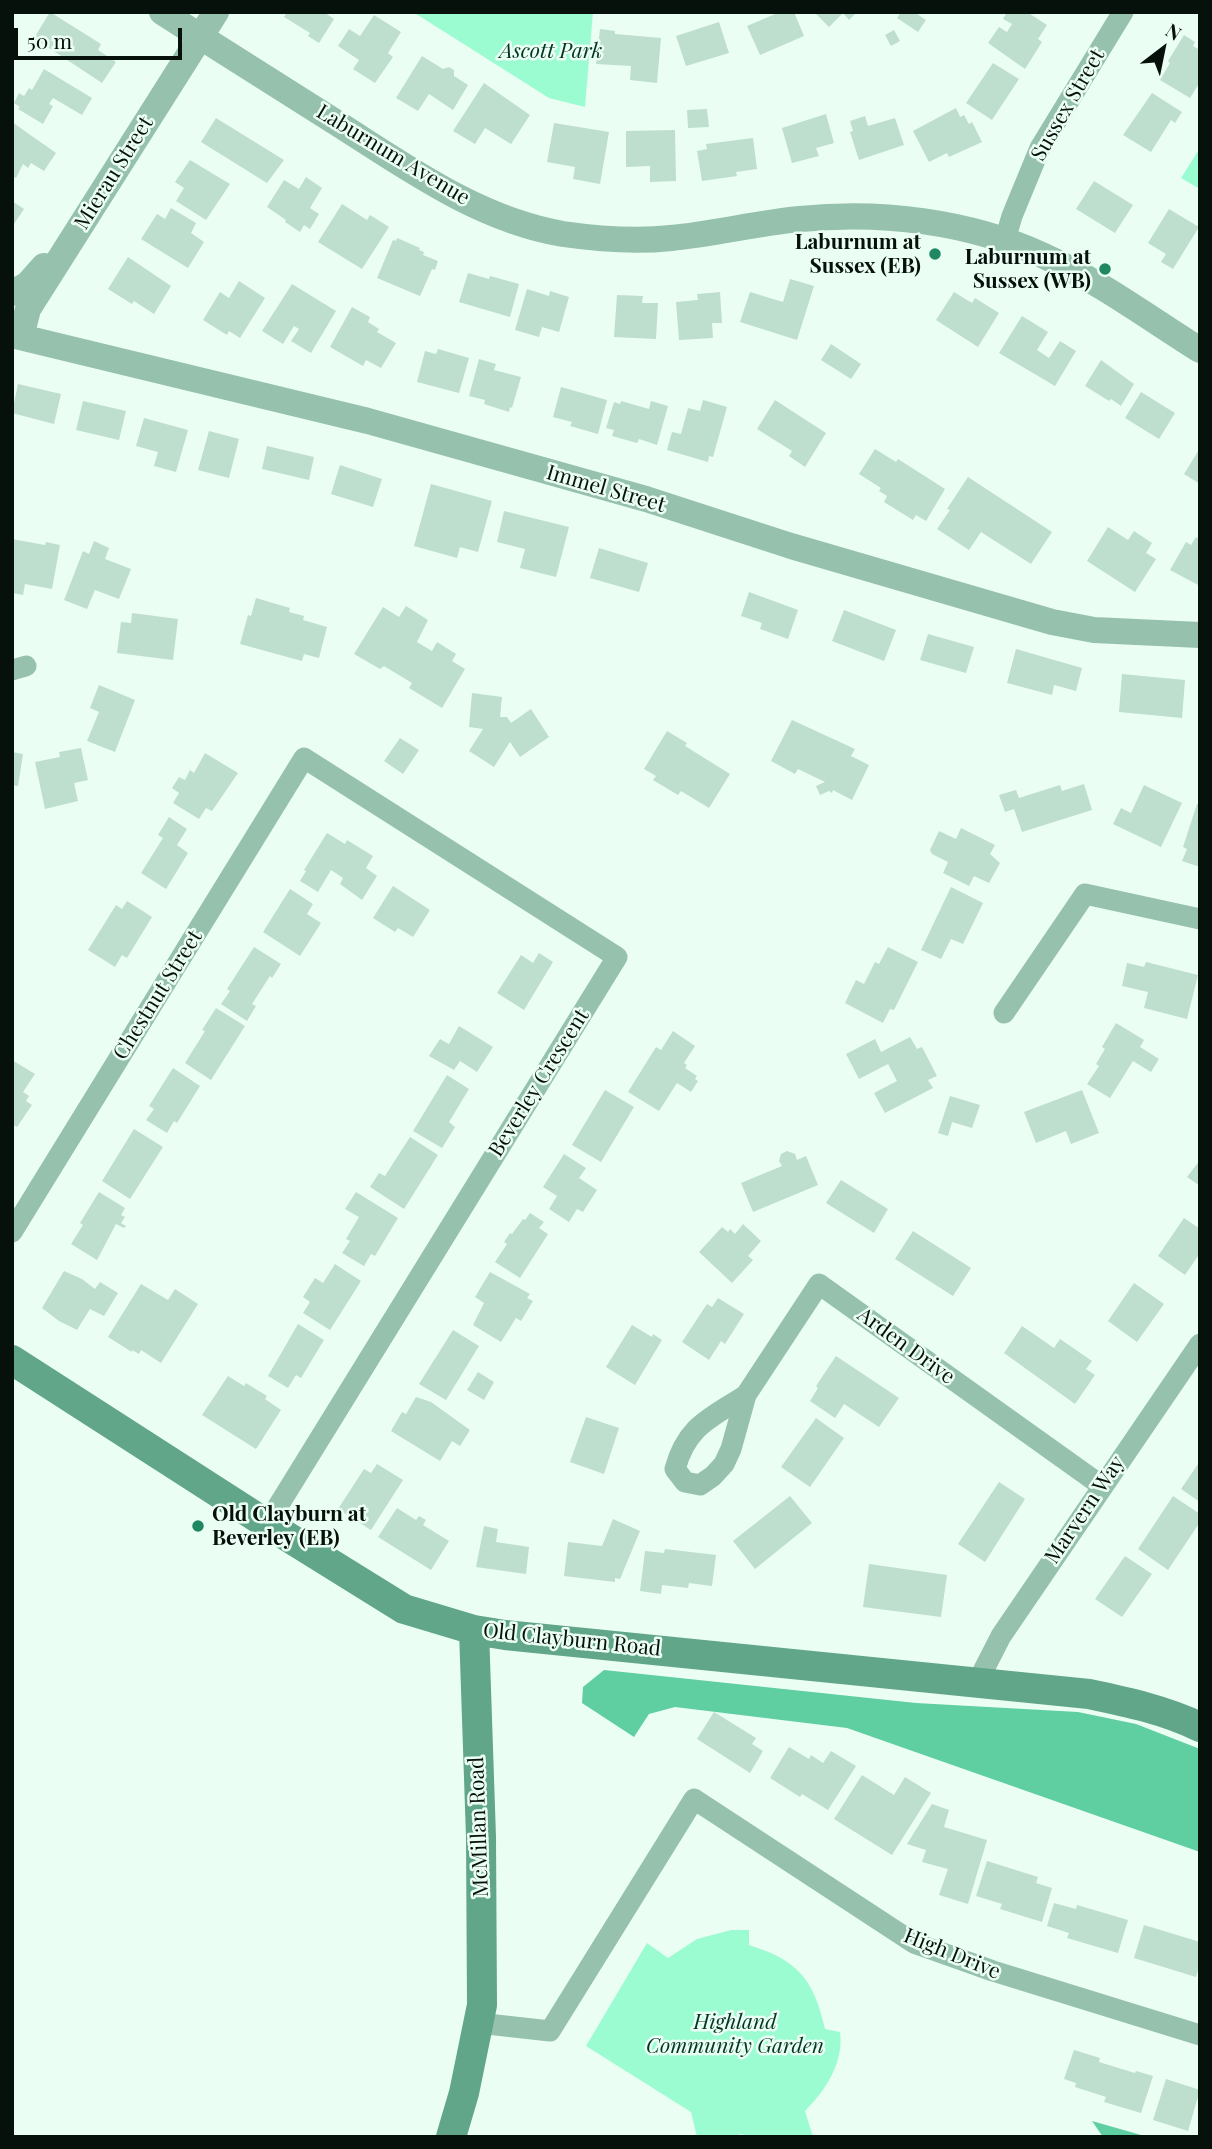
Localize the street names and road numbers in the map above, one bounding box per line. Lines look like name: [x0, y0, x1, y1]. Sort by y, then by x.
street label: Sussex Street: [1026, 45, 1110, 165]
street label: Laburnum Avenue: [312, 99, 474, 211]
street label: Mierau Street: [69, 112, 159, 234]
street label: Immel Street: [544, 460, 668, 518]
street label: Chestnut Street: [108, 926, 208, 1064]
street label: Beverley Crescent: [483, 1004, 595, 1162]
street label: Arden Drive: [852, 1302, 960, 1390]
street label: Marvern Way: [1040, 1451, 1130, 1569]
street label: Old Clayburn Road: [482, 1618, 662, 1662]
street label: McMillan Road: [464, 1756, 494, 1898]
street label: High Drive: [900, 1923, 1004, 1985]

